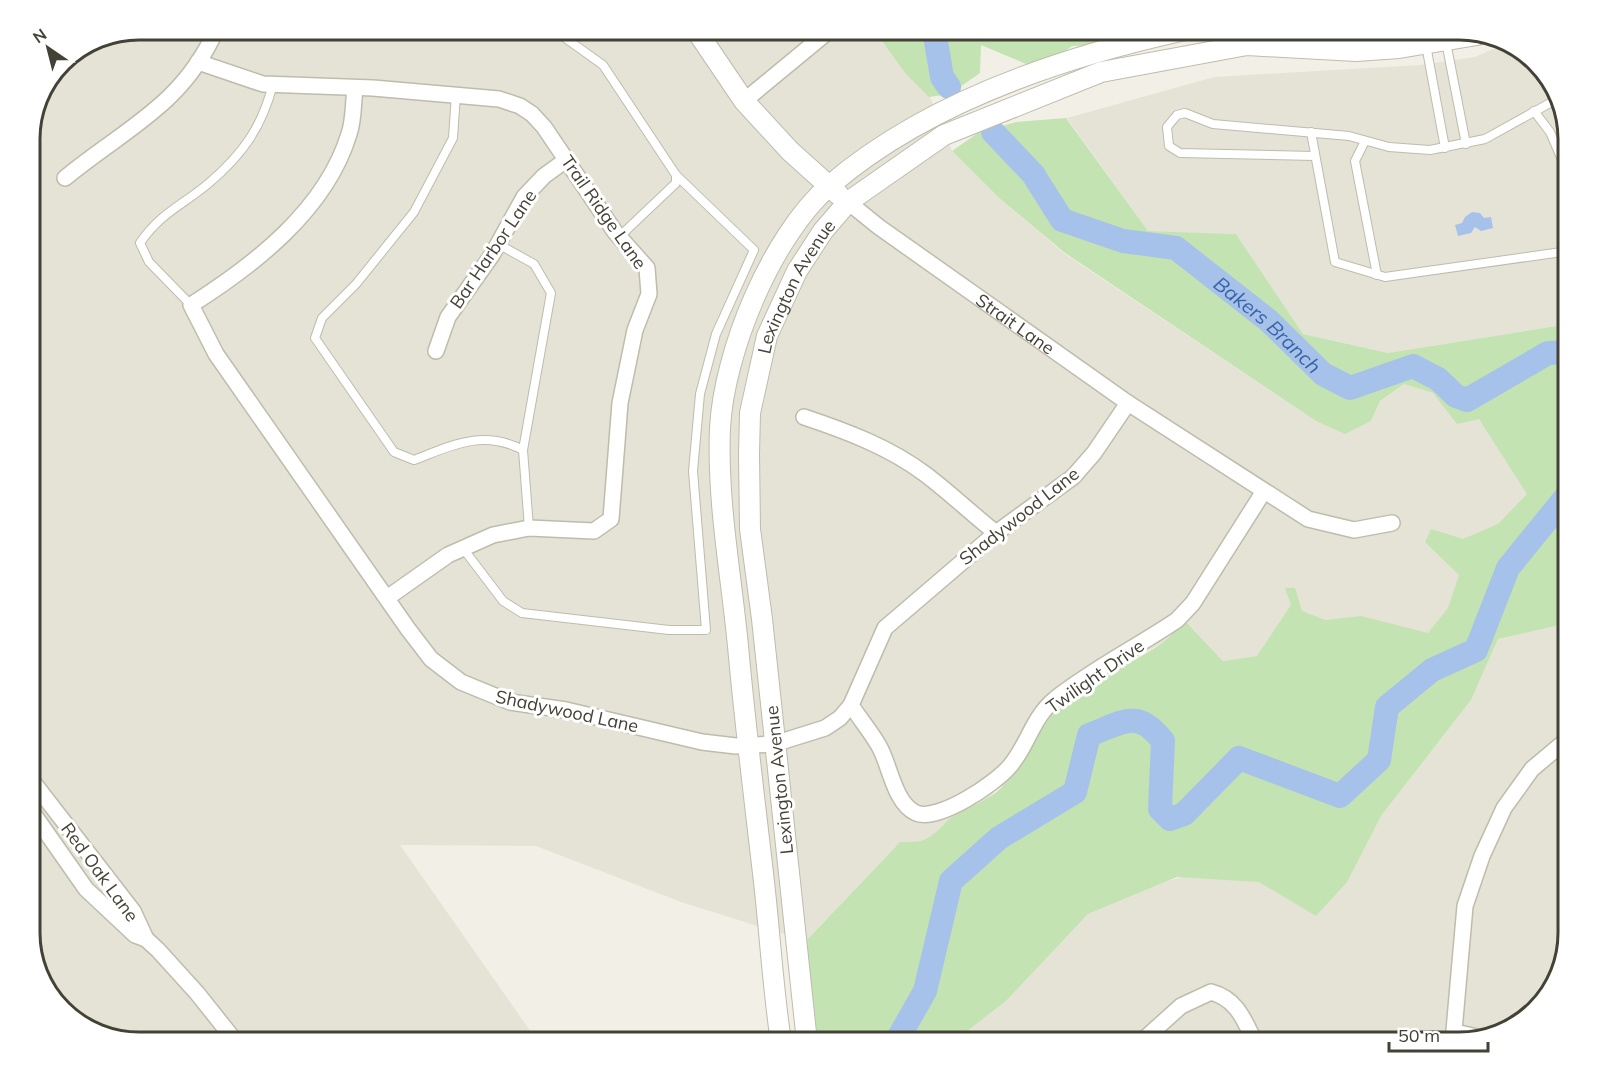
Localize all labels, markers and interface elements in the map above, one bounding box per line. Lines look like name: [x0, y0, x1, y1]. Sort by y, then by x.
north arrow: [18, 18, 78, 78]
text: N: [29, 24, 50, 47]
street label: Trail Ridge Lane: [556, 151, 652, 273]
street label: Bar Harbor Lane: [445, 185, 541, 313]
street label: Lexington Avenue: [752, 214, 840, 356]
water label: Bakers Branch: [1209, 270, 1327, 378]
street label: Strait Lane: [972, 288, 1059, 359]
street label: Shadywood Lane: [955, 462, 1083, 570]
street label: Twilight Drive: [1042, 634, 1148, 718]
street label: Shadywood Lane: [493, 685, 641, 737]
street label: Lexington Avenue: [760, 705, 798, 855]
street label: Red Oak Lane: [56, 818, 144, 926]
scale bar: [1389, 1015, 1488, 1053]
text: 50 m: [1398, 1024, 1440, 1047]

